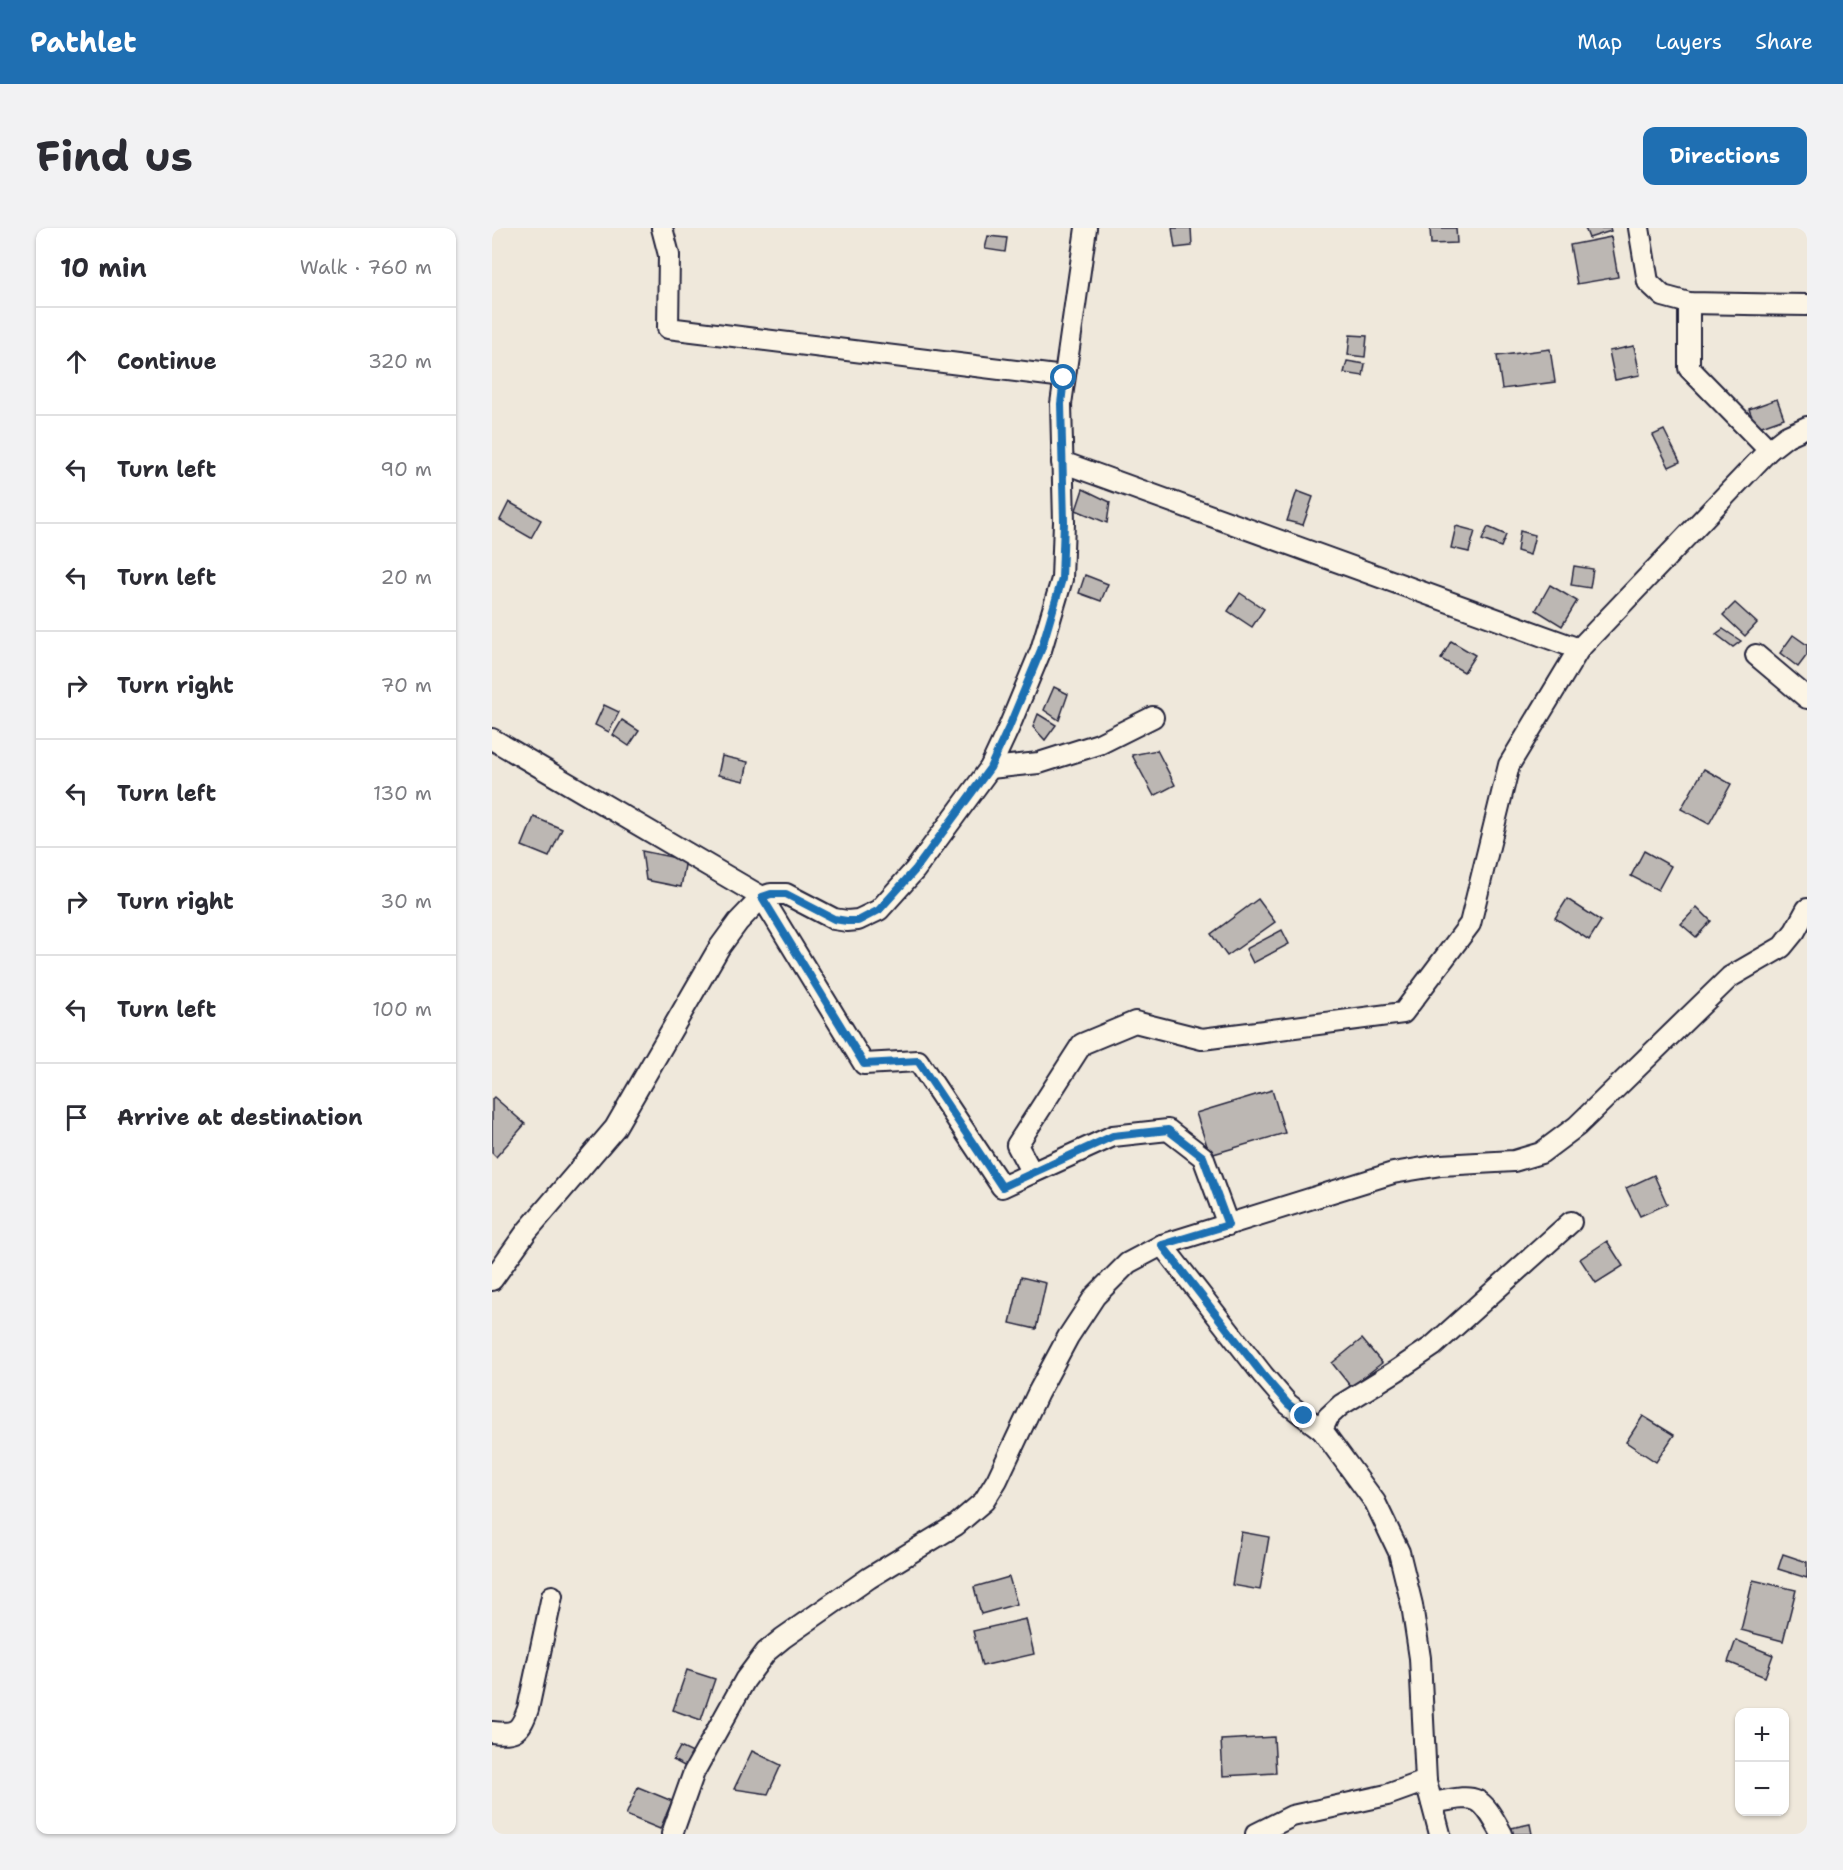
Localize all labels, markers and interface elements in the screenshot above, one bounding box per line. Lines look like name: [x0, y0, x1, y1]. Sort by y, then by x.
text: Pathlet: [30, 23, 137, 61]
text: Map: [1577, 28, 1622, 56]
text: Layers: [1655, 28, 1722, 56]
text: Share: [1755, 28, 1813, 56]
button: Directions: [1643, 127, 1807, 185]
text: Find us: [36, 128, 193, 184]
text: 10 min: [60, 250, 147, 285]
text: Walk · 760 m: [300, 254, 432, 280]
icon: ahead: [60, 345, 93, 378]
text: Continue: [117, 347, 217, 376]
text: 320 m: [368, 348, 432, 374]
route start: [1050, 364, 1076, 390]
icon: left: [60, 453, 93, 486]
text: Turn left: [117, 455, 216, 484]
text: 90 m: [380, 456, 432, 482]
icon: left: [60, 561, 93, 594]
text: Turn left: [117, 563, 216, 592]
text: 20 m: [381, 564, 432, 590]
icon: right: [60, 669, 93, 702]
text: Turn right: [117, 671, 234, 700]
text: 70 m: [380, 672, 432, 698]
icon: left: [60, 777, 93, 810]
text: Turn left: [117, 779, 216, 808]
text: 130 m: [373, 780, 432, 806]
icon: right: [60, 885, 93, 918]
text: Turn right: [117, 887, 234, 916]
text: 30 m: [380, 888, 432, 914]
icon: left: [60, 993, 93, 1026]
text: Turn left: [117, 995, 216, 1024]
text: 100 m: [372, 996, 432, 1022]
icon: arrive: [60, 1101, 93, 1134]
text: Arrive at destination: [117, 1103, 363, 1132]
route end: [1290, 1402, 1316, 1428]
map controls: [1735, 1708, 1789, 1816]
button: +: [1735, 1708, 1789, 1762]
button: −: [1735, 1762, 1789, 1816]

